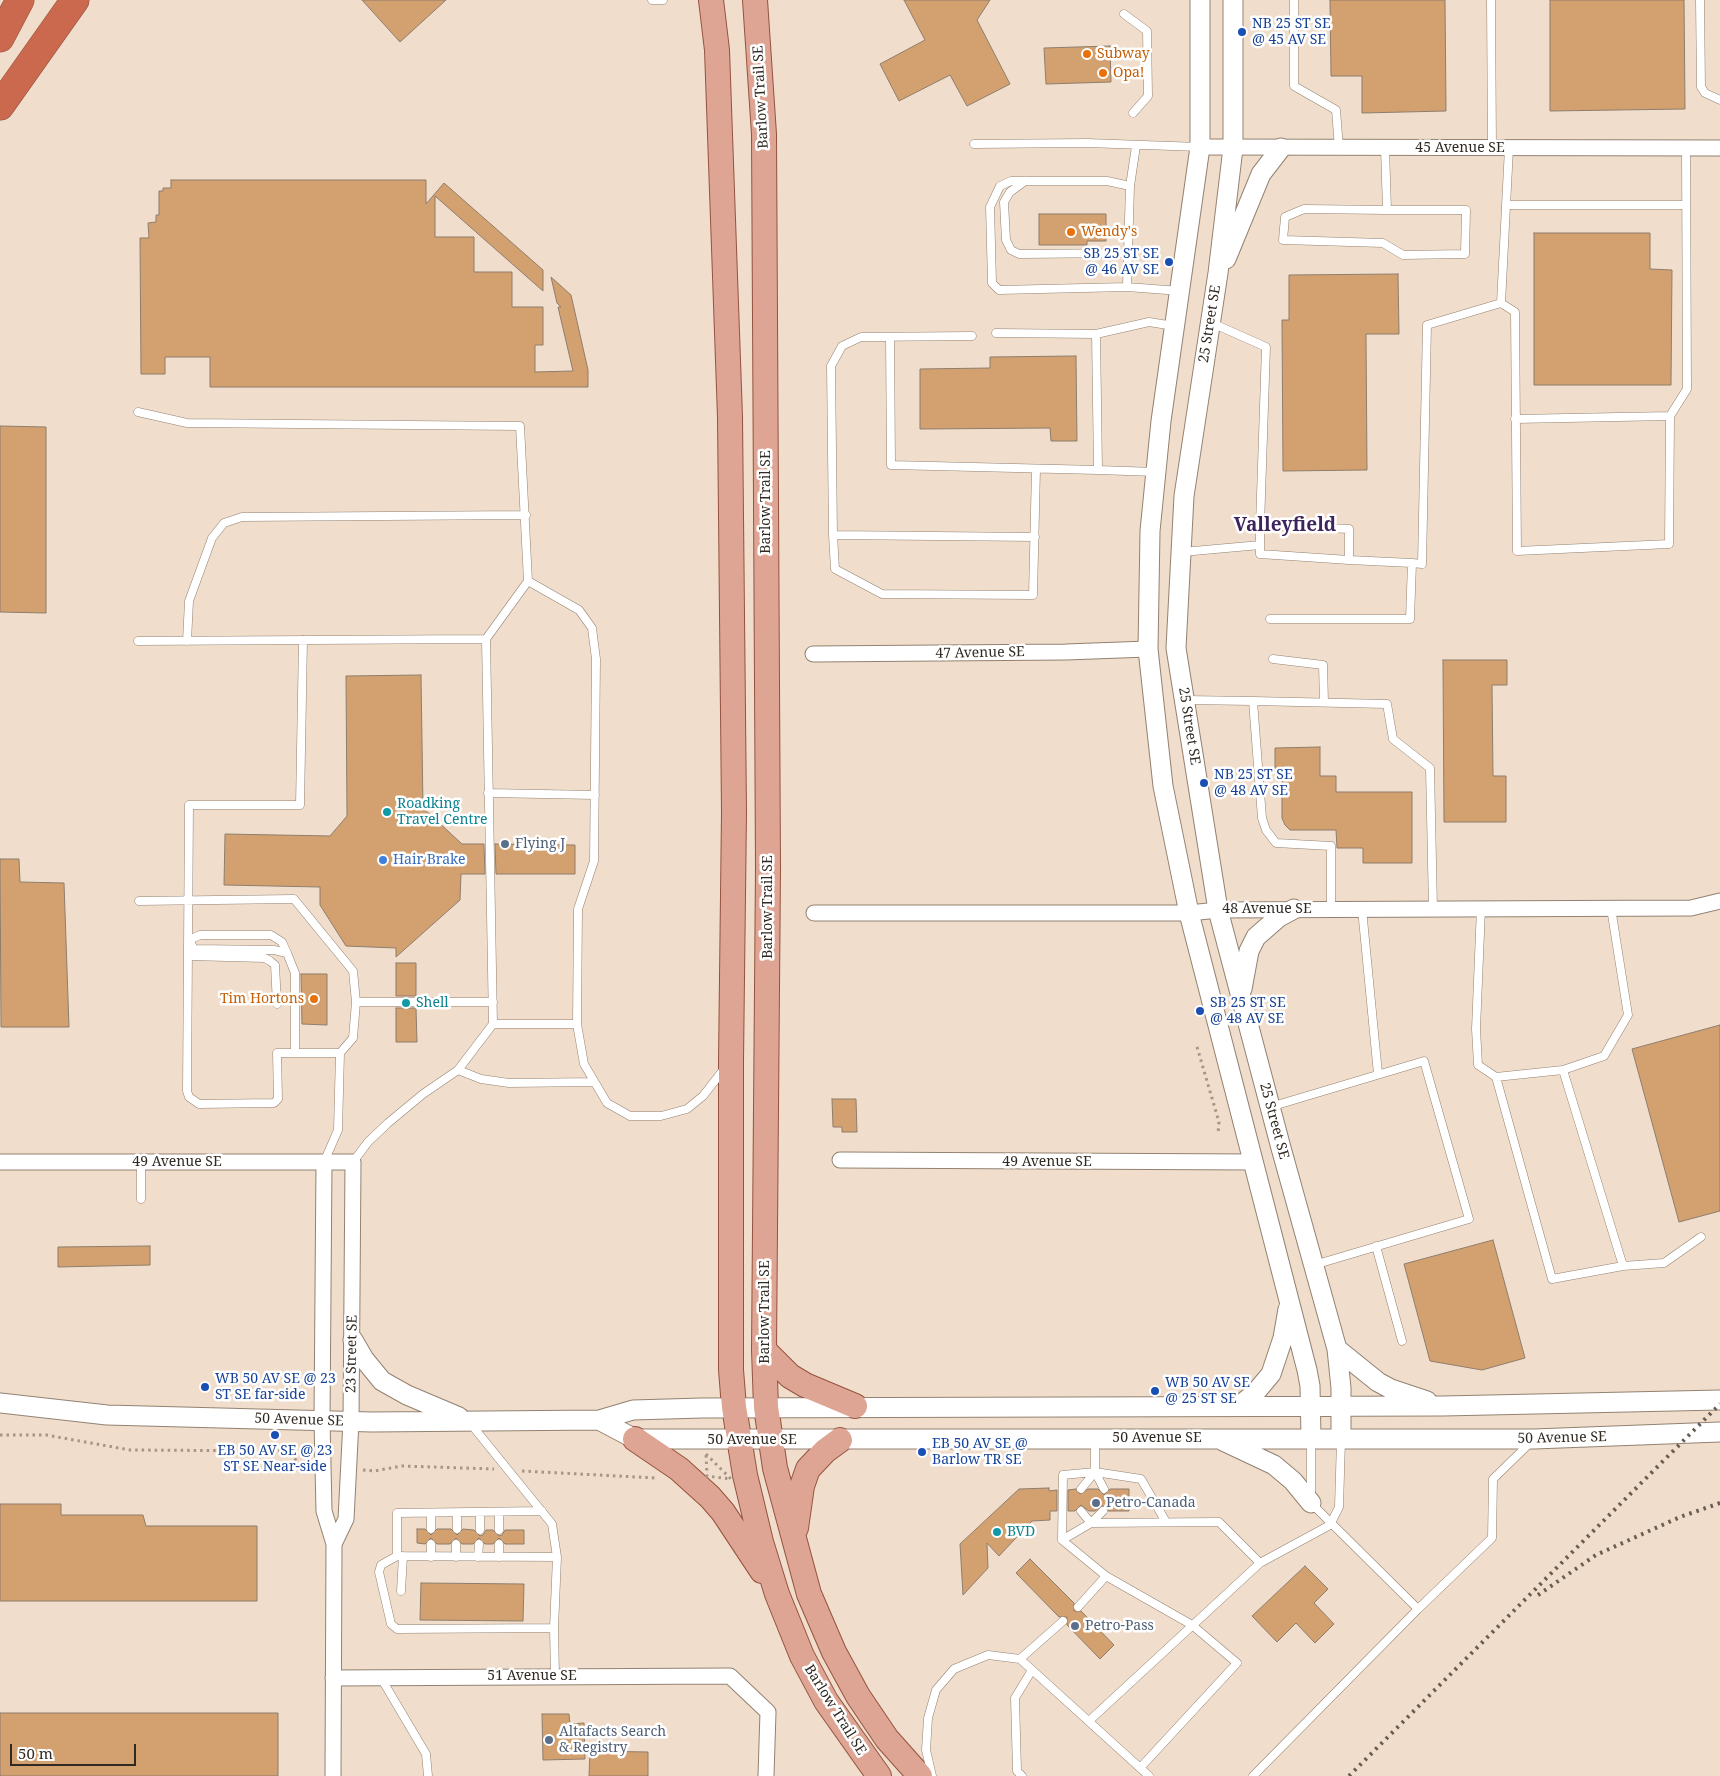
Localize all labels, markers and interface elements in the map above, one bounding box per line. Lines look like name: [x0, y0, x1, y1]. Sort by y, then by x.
place label: NB 25 ST SE @ 45 AV SE: [1252, 16, 1331, 48]
marker: NB 25 ST SE @ 45 AV SE: [1236, 26, 1248, 38]
street label: Barlow Trail SE: [750, 45, 772, 149]
place label: Subway: [1097, 46, 1150, 62]
marker: Subway: [1081, 48, 1093, 60]
place label: Opa!: [1113, 65, 1145, 81]
marker: Opa!: [1097, 67, 1109, 79]
street label: 45 Avenue SE: [1415, 140, 1505, 156]
place label: Wendy's: [1081, 224, 1137, 240]
marker: Wendy's: [1065, 226, 1077, 238]
place label: SB 25 ST SE @ 46 AV SE: [1083, 246, 1159, 278]
marker: SB 25 ST SE @ 46 AV SE: [1163, 256, 1175, 268]
street label: 25 Street SE: [1196, 284, 1224, 364]
street label: Barlow Trail SE: [758, 450, 774, 554]
district label: Valleyfield: [1234, 515, 1336, 537]
street label: 47 Avenue SE: [935, 644, 1025, 662]
street label: 25 Street SE: [1175, 686, 1203, 766]
place label: NB 25 ST SE @ 48 AV SE: [1214, 767, 1293, 800]
marker: NB 25 ST SE @ 48 AV SE: [1198, 777, 1210, 789]
place label: Roadking Travel Centre: [397, 796, 487, 829]
marker: Roadking Travel Centre: [381, 806, 393, 818]
place label: Flying J: [515, 836, 565, 852]
marker: Flying J: [499, 838, 511, 850]
place label: Hair Brake: [393, 852, 465, 868]
marker: Hair Brake: [377, 854, 389, 866]
street label: Barlow Trail SE: [760, 855, 776, 959]
street label: 48 Avenue SE: [1222, 901, 1312, 917]
place label: Tim Hortons: [220, 991, 304, 1007]
marker: Tim Hortons: [308, 993, 320, 1005]
place label: Shell: [416, 995, 449, 1011]
place label: SB 25 ST SE @ 48 AV SE: [1210, 995, 1286, 1028]
marker: Shell: [400, 997, 412, 1009]
marker: SB 25 ST SE @ 48 AV SE: [1194, 1005, 1206, 1017]
street label: 25 Street SE: [1256, 1081, 1292, 1161]
street label: 49 Avenue SE: [132, 1154, 222, 1170]
street label: 49 Avenue SE: [1002, 1154, 1092, 1170]
street label: Barlow Trail SE: [757, 1260, 773, 1364]
street label: 23 Street SE: [343, 1315, 361, 1393]
place label: WB 50 AV SE @ 23 ST SE far-side: [215, 1371, 336, 1404]
place label: WB 50 AV SE @ 25 ST SE: [1165, 1375, 1250, 1408]
marker: WB 50 AV SE @ 23 ST SE far-side: [199, 1381, 211, 1393]
marker: WB 50 AV SE @ 25 ST SE: [1149, 1385, 1161, 1397]
street label: 50 Avenue SE: [254, 1410, 344, 1430]
marker: EB 50 AV SE @ 23 ST SE Near-side: [269, 1429, 281, 1441]
street label: 50 Avenue SE: [1517, 1429, 1607, 1447]
street label: 50 Avenue SE: [1112, 1430, 1202, 1446]
street label: 50 Avenue SE: [707, 1432, 797, 1448]
place label: EB 50 AV SE @ Barlow TR SE: [932, 1436, 1028, 1468]
place label: EB 50 AV SE @ 23 ST SE Near-side: [218, 1443, 332, 1475]
marker: EB 50 AV SE @ Barlow TR SE: [916, 1446, 928, 1458]
place label: Petro-Canada: [1106, 1495, 1196, 1511]
marker: Petro-Canada: [1090, 1497, 1102, 1509]
place label: BVD: [1007, 1524, 1035, 1540]
marker: BVD: [991, 1526, 1003, 1538]
place label: Petro-Pass: [1085, 1618, 1154, 1634]
marker: Petro-Pass: [1069, 1620, 1081, 1632]
street label: Barlow Trail SE: [800, 1662, 870, 1758]
street label: 51 Avenue SE: [487, 1668, 577, 1684]
place label: Altafacts Search & Registry: [559, 1724, 666, 1756]
scale bar: [12, 1734, 139, 1766]
marker: Altafacts Search & Registry: [543, 1734, 555, 1746]
text: 50 m: [18, 1743, 53, 1763]

